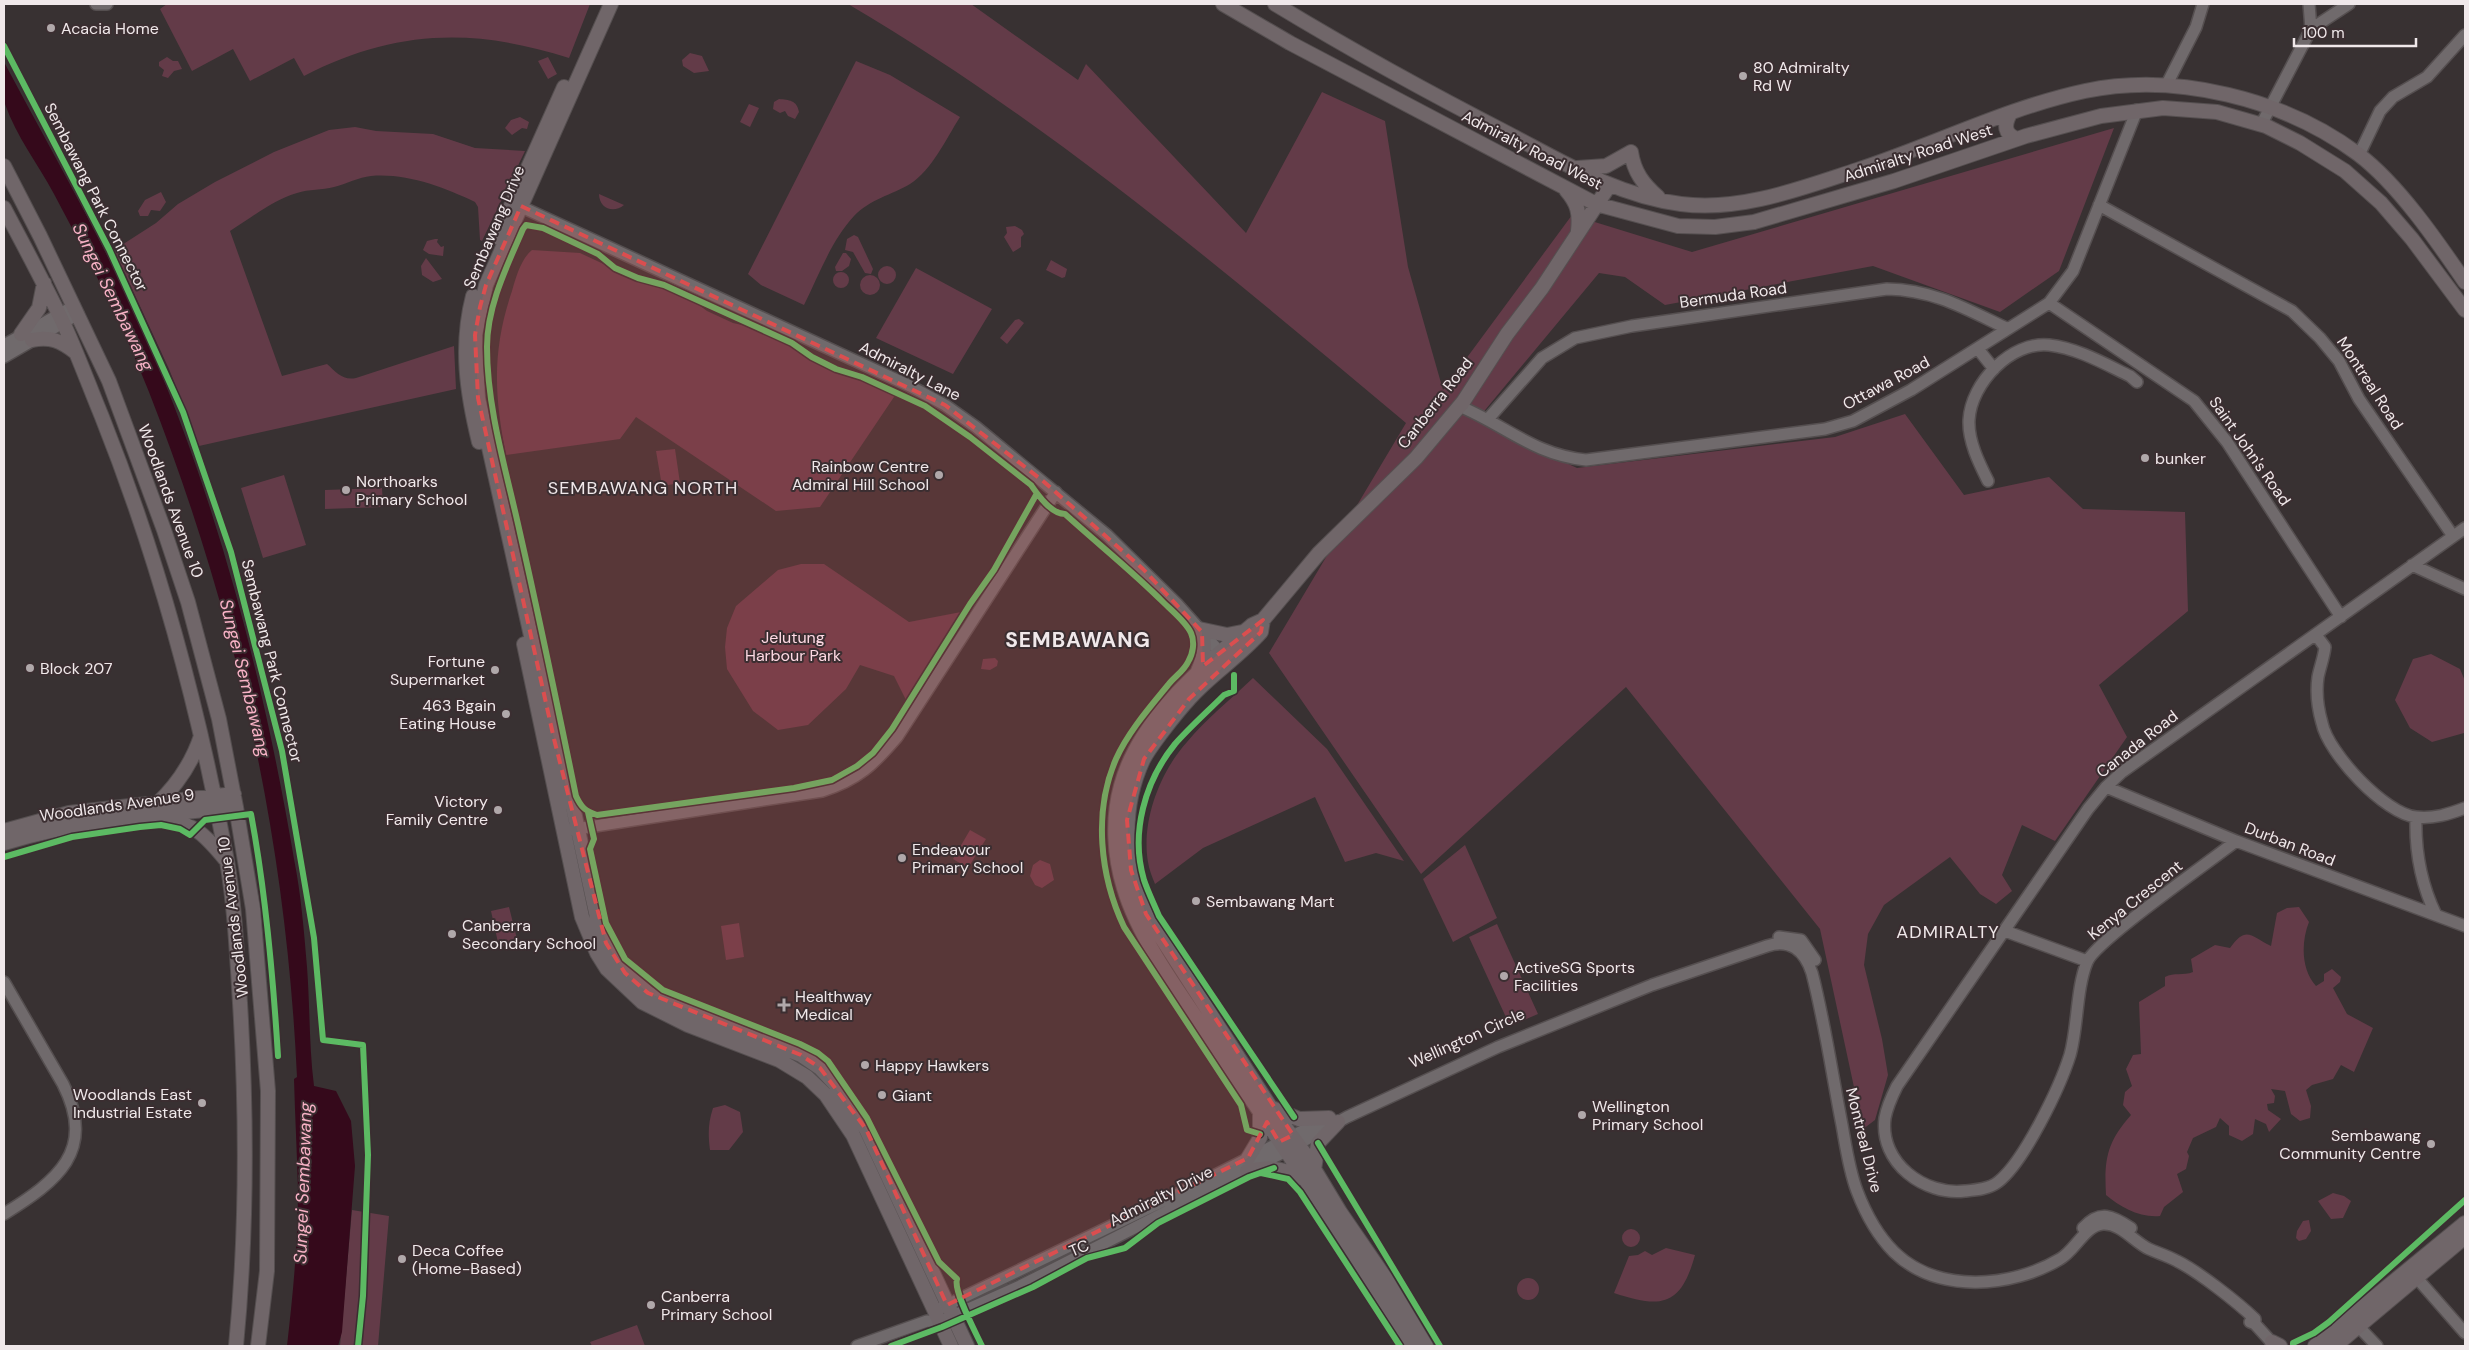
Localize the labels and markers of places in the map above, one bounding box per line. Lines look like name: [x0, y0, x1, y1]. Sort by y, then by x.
place label: Acacia Home: [61, 18, 159, 39]
marker: Acacia Home: [45, 22, 57, 34]
place label: 80 Admiralty Rd W: [1753, 57, 1850, 96]
marker: 80 Admiralty Rd W: [1737, 70, 1749, 82]
place label: bunker: [2155, 448, 2206, 469]
marker: bunker: [2139, 452, 2151, 464]
place label: Rainbow Centre Admiral Hill School: [792, 456, 929, 495]
marker: Rainbow Centre Admiral Hill School: [933, 469, 945, 481]
place label: Northoarks Primary School: [356, 471, 467, 510]
marker: Northoarks Primary School: [340, 484, 352, 496]
place label: Fortune Supermarket: [390, 651, 485, 690]
place label: Block 207: [40, 658, 113, 679]
marker: Block 207: [24, 662, 36, 674]
marker: Fortune Supermarket: [489, 664, 501, 676]
place label: 463 Bgain Eating House: [399, 695, 496, 734]
marker: 463 Bgain Eating House: [500, 708, 512, 720]
place label: Victory Family Centre: [386, 791, 488, 830]
marker: Victory Family Centre: [492, 804, 504, 816]
place label: Endeavour Primary School: [912, 839, 1023, 878]
marker: Endeavour Primary School: [896, 852, 908, 864]
place label: Sembawang Mart: [1206, 891, 1335, 912]
marker: Sembawang Mart: [1190, 895, 1202, 907]
place label: Canberra Secondary School: [462, 915, 596, 954]
marker: Canberra Secondary School: [446, 928, 458, 940]
place label: ActiveSG Sports Facilities: [1514, 957, 1635, 996]
marker: ActiveSG Sports Facilities: [1498, 970, 1510, 982]
place label: Healthway Medical: [795, 986, 872, 1025]
marker: Healthway Medical: [777, 998, 791, 1012]
place label: Happy Hawkers: [875, 1055, 989, 1076]
marker: Happy Hawkers: [859, 1059, 871, 1071]
place label: Woodlands East Industrial Estate: [73, 1084, 192, 1123]
place label: Giant: [892, 1085, 932, 1106]
marker: Giant: [876, 1089, 888, 1101]
place label: Wellington Primary School: [1592, 1096, 1703, 1135]
marker: Woodlands East Industrial Estate: [196, 1097, 208, 1109]
marker: Wellington Primary School: [1576, 1109, 1588, 1121]
place label: Sembawang Community Centre: [2279, 1125, 2421, 1164]
marker: Sembawang Community Centre: [2425, 1138, 2437, 1150]
place label: Deca Coffee (Home-Based): [412, 1240, 522, 1279]
marker: Deca Coffee (Home-Based): [396, 1253, 408, 1265]
place label: Canberra Primary School: [661, 1286, 772, 1325]
marker: Canberra Primary School: [645, 1299, 657, 1311]

